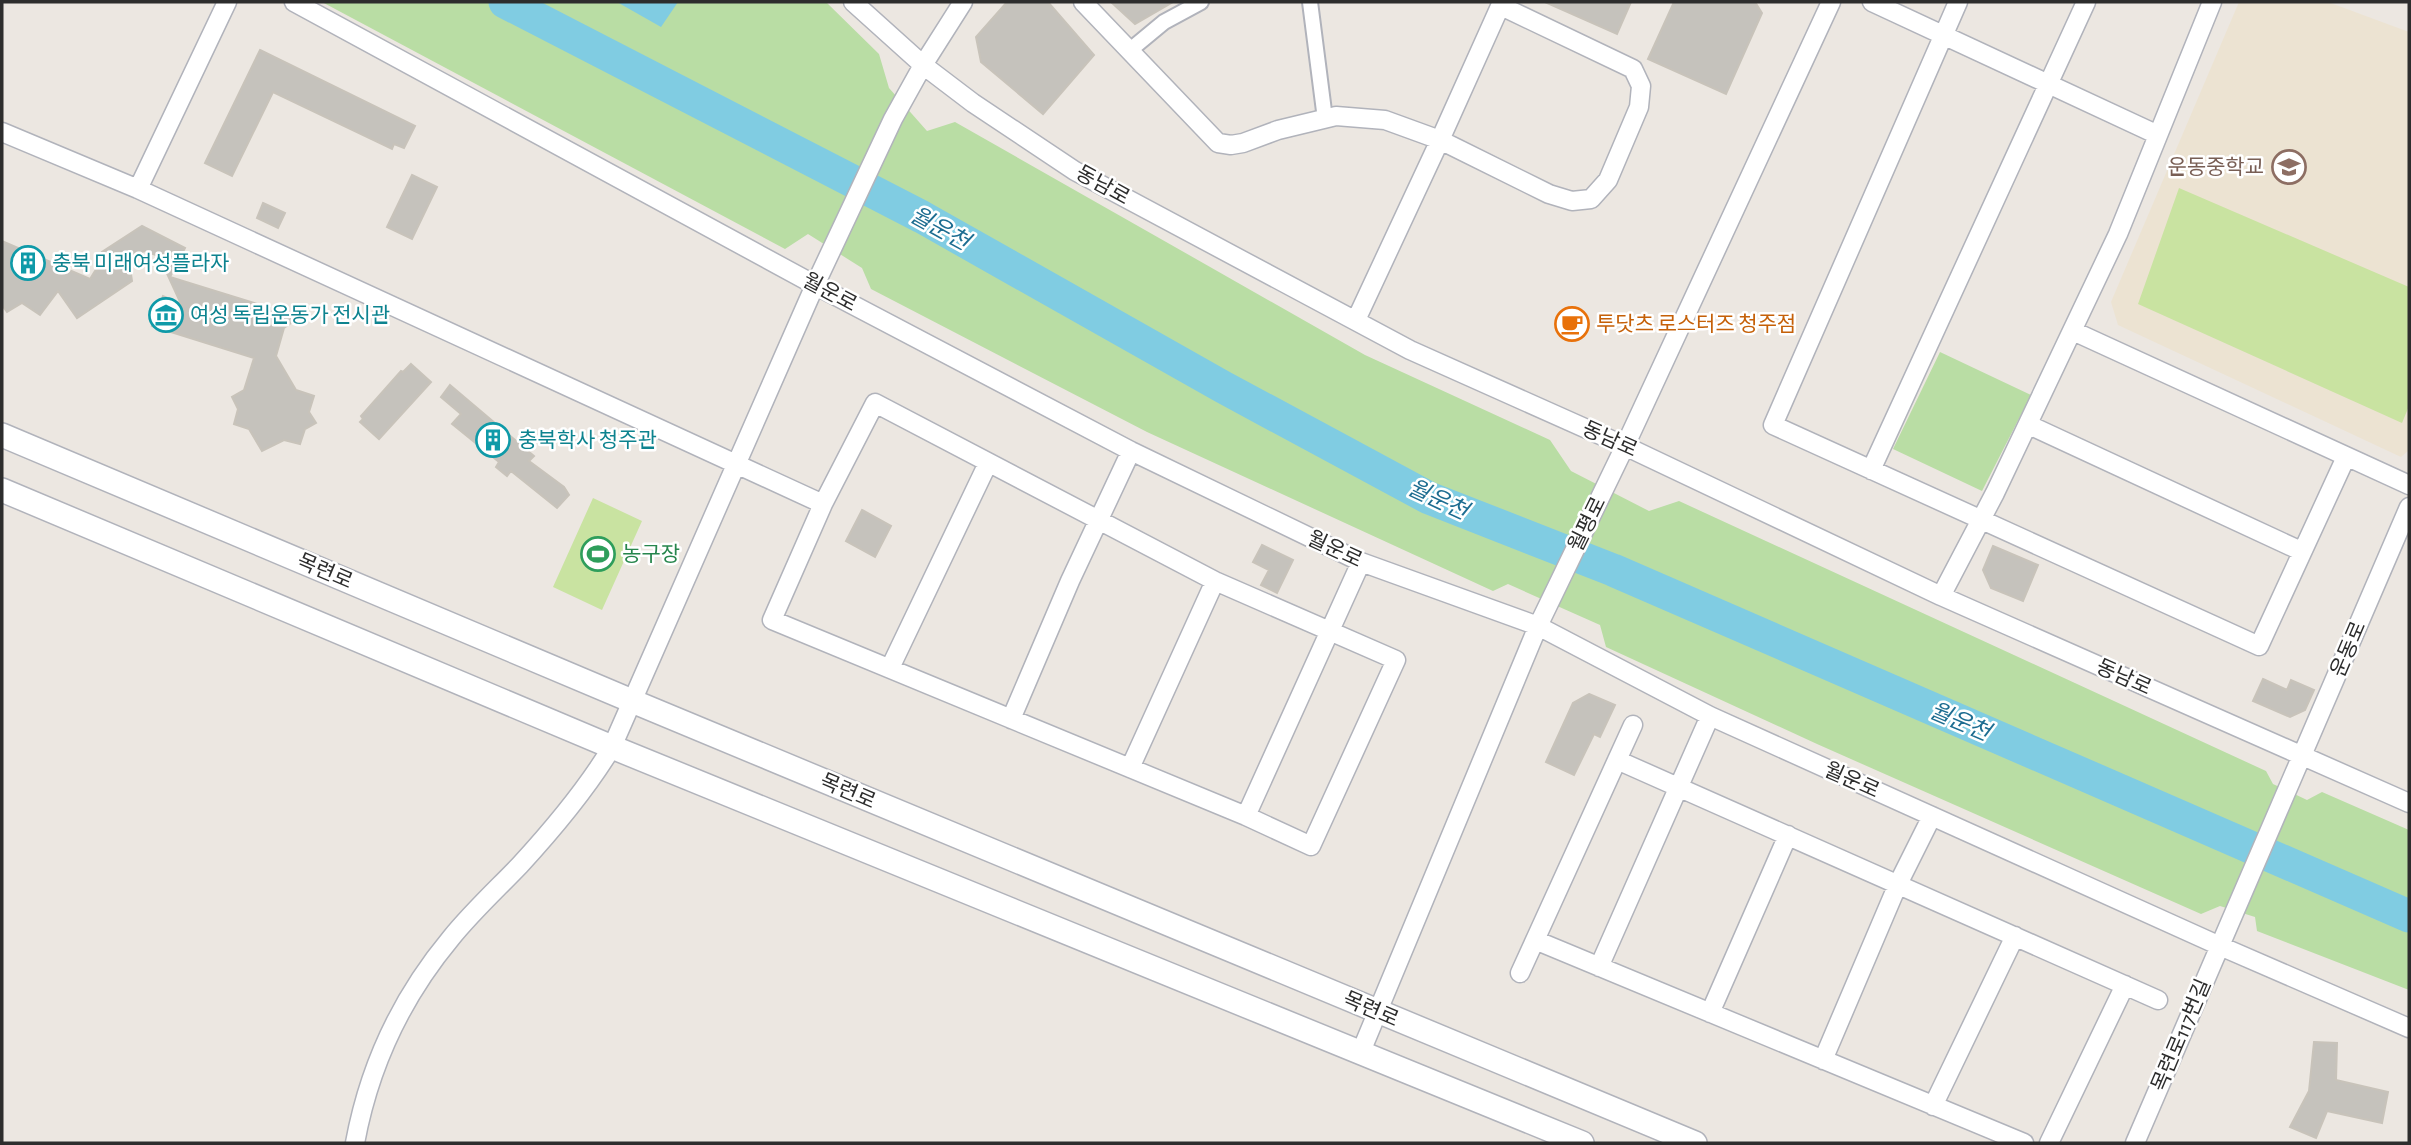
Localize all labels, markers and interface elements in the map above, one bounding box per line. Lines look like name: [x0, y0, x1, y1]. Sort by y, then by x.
school or university icon: 운동중학교: [2270, 148, 2308, 186]
place label: 운동중학교: [2167, 156, 2264, 178]
street label: 동남로: [1072, 161, 1134, 209]
water label: 월운천: [906, 203, 976, 256]
building icon: 충북 미래여성플라자: [9, 244, 47, 282]
place label: 충북 미래여성플라자: [52, 252, 229, 274]
street label: 월운로: [799, 269, 861, 315]
museum icon: 여성 독립운동가 전시관: [147, 296, 185, 334]
place label: 여성 독립운동가 전시관: [190, 304, 390, 326]
cafe icon: 투닷츠 로스터즈 청주점: [1553, 305, 1591, 343]
place label: 투닷츠 로스터즈 청주점: [1596, 313, 1796, 335]
street label: 동남로: [1579, 417, 1641, 461]
building icon: 충북학사 청주관: [474, 421, 512, 459]
place label: 충북학사 청주관: [518, 429, 657, 451]
water label: 월운천: [1404, 476, 1474, 525]
street label: 월평로: [1564, 493, 1610, 555]
street label: 월운로: [1304, 527, 1366, 571]
sports icon: 농구장: [579, 535, 617, 573]
place label: 농구장: [622, 543, 680, 565]
street label: 목련로: [294, 550, 356, 592]
street label: 운동로: [2327, 618, 2369, 680]
street label: 동남로: [2093, 655, 2155, 699]
water label: 월운천: [1926, 698, 1996, 746]
street label: 월운로: [1821, 758, 1883, 802]
street label: 목련로: [817, 770, 879, 812]
street label: 목련로117번길: [2147, 976, 2215, 1094]
street label: 목련로: [1340, 988, 1402, 1030]

